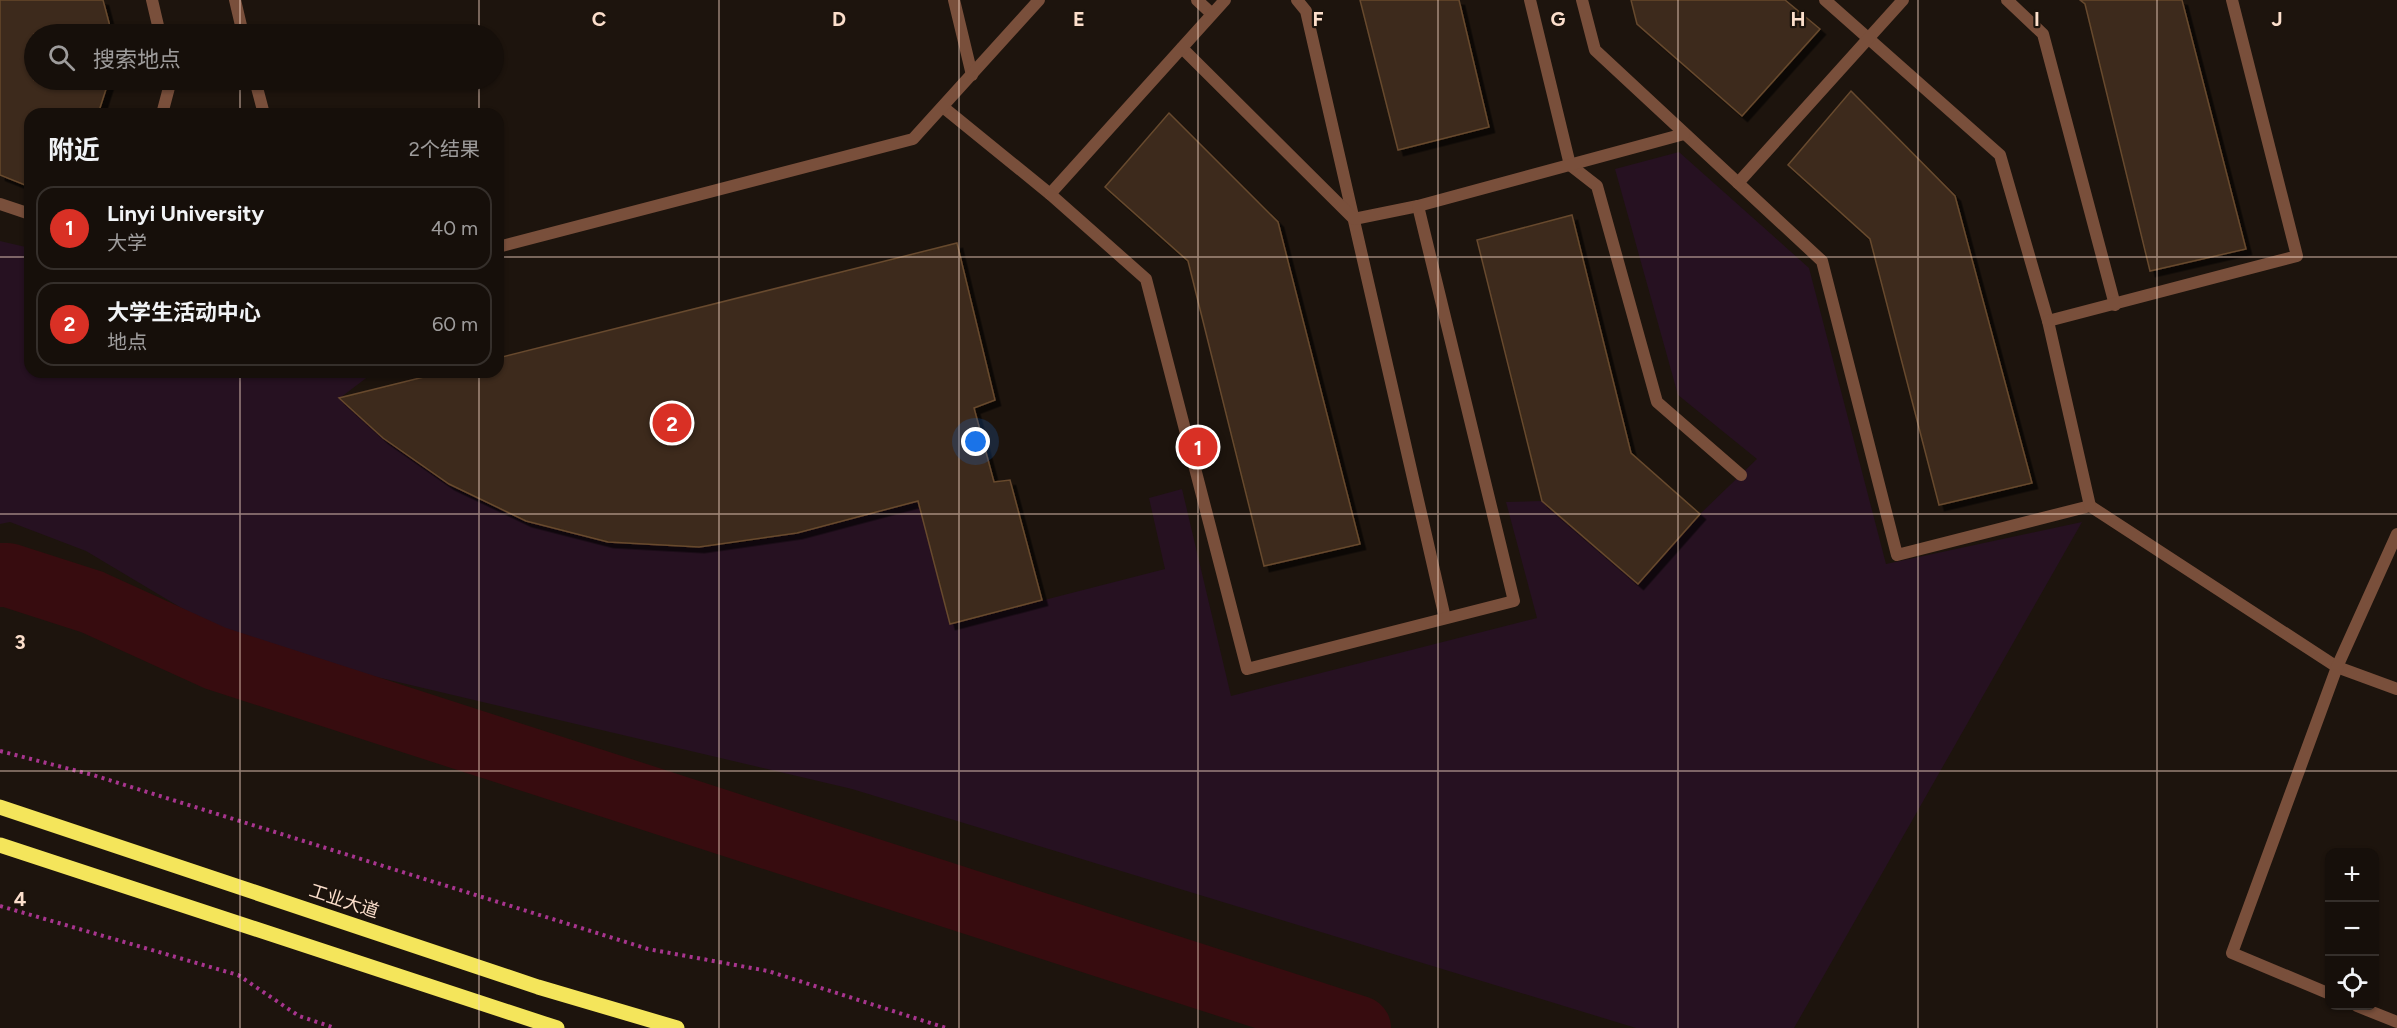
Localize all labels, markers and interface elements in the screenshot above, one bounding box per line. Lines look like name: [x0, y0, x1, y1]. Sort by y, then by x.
text: C: [592, 7, 606, 31]
text: D: [832, 7, 846, 31]
text: E: [1073, 7, 1085, 31]
text: F: [1312, 7, 1324, 31]
text: G: [1551, 7, 1566, 31]
text: H: [1791, 7, 1806, 31]
text: I: [2034, 7, 2040, 31]
text: J: [2271, 7, 2283, 31]
search box: [24, 24, 504, 90]
icon: search: [45, 41, 78, 74]
text: 搜索地点: [93, 46, 181, 73]
text: 附近: [48, 134, 100, 166]
text: 2个结果: [409, 137, 480, 161]
text: Linyi University: [107, 200, 264, 227]
text: 1: [65, 216, 74, 240]
text: 40 m: [431, 216, 478, 240]
text: 大学: [107, 231, 147, 255]
text: 大学生活动中心: [107, 299, 261, 326]
text: 2: [64, 312, 75, 336]
text: 60 m: [432, 312, 478, 336]
text: 地点: [107, 330, 147, 354]
pin: 2: [652, 400, 692, 446]
pin: 1: [1178, 424, 1218, 470]
your location: [961, 427, 990, 456]
text: 3: [14, 630, 26, 654]
map controls: [2325, 848, 2379, 1010]
button: +: [2325, 848, 2379, 902]
street label: 工业大道: [306, 879, 382, 923]
text: 4: [14, 887, 27, 911]
button: −: [2325, 902, 2379, 956]
button: locate: [2325, 956, 2379, 1010]

